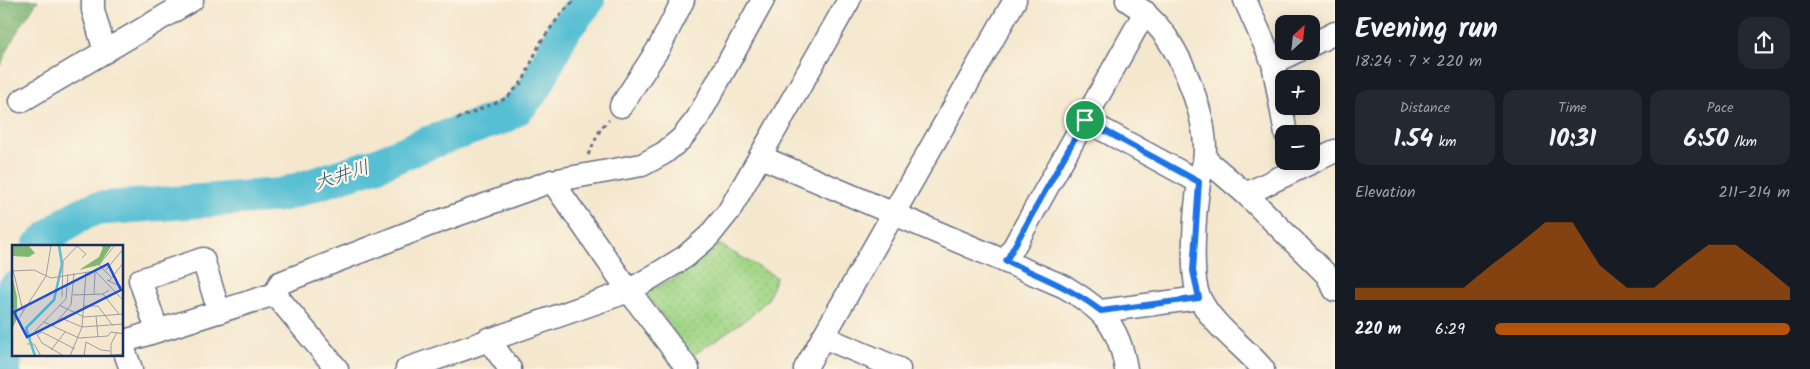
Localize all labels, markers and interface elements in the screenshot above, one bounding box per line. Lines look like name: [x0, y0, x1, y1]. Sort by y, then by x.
text: Evening run: [1355, 7, 1498, 52]
north arrow: [1275, 15, 1320, 60]
map controls: [1275, 15, 1320, 170]
button: share: [1738, 17, 1790, 69]
text: 18:24 · 7 × 220 m: [1355, 49, 1482, 74]
button: +: [1275, 70, 1320, 115]
text: Distance: [1400, 97, 1450, 119]
text: Time: [1558, 97, 1587, 119]
text: Pace: [1707, 97, 1734, 119]
pin: [1064, 99, 1106, 141]
icon: arrive: [1071, 106, 1099, 134]
text: 1.54: [1393, 119, 1433, 159]
text: 10:31: [1549, 119, 1596, 159]
text: 6:50: [1683, 119, 1729, 159]
button: −: [1275, 125, 1320, 170]
text: km: [1433, 131, 1456, 153]
text: /km: [1729, 131, 1757, 153]
water label: 大井川: [310, 153, 374, 199]
text: Elevation: [1355, 180, 1416, 205]
text: 211–214 m: [1719, 180, 1790, 205]
inset map: [12, 245, 124, 356]
text: 220 m: [1355, 317, 1401, 342]
text: 6:29: [1435, 317, 1465, 342]

